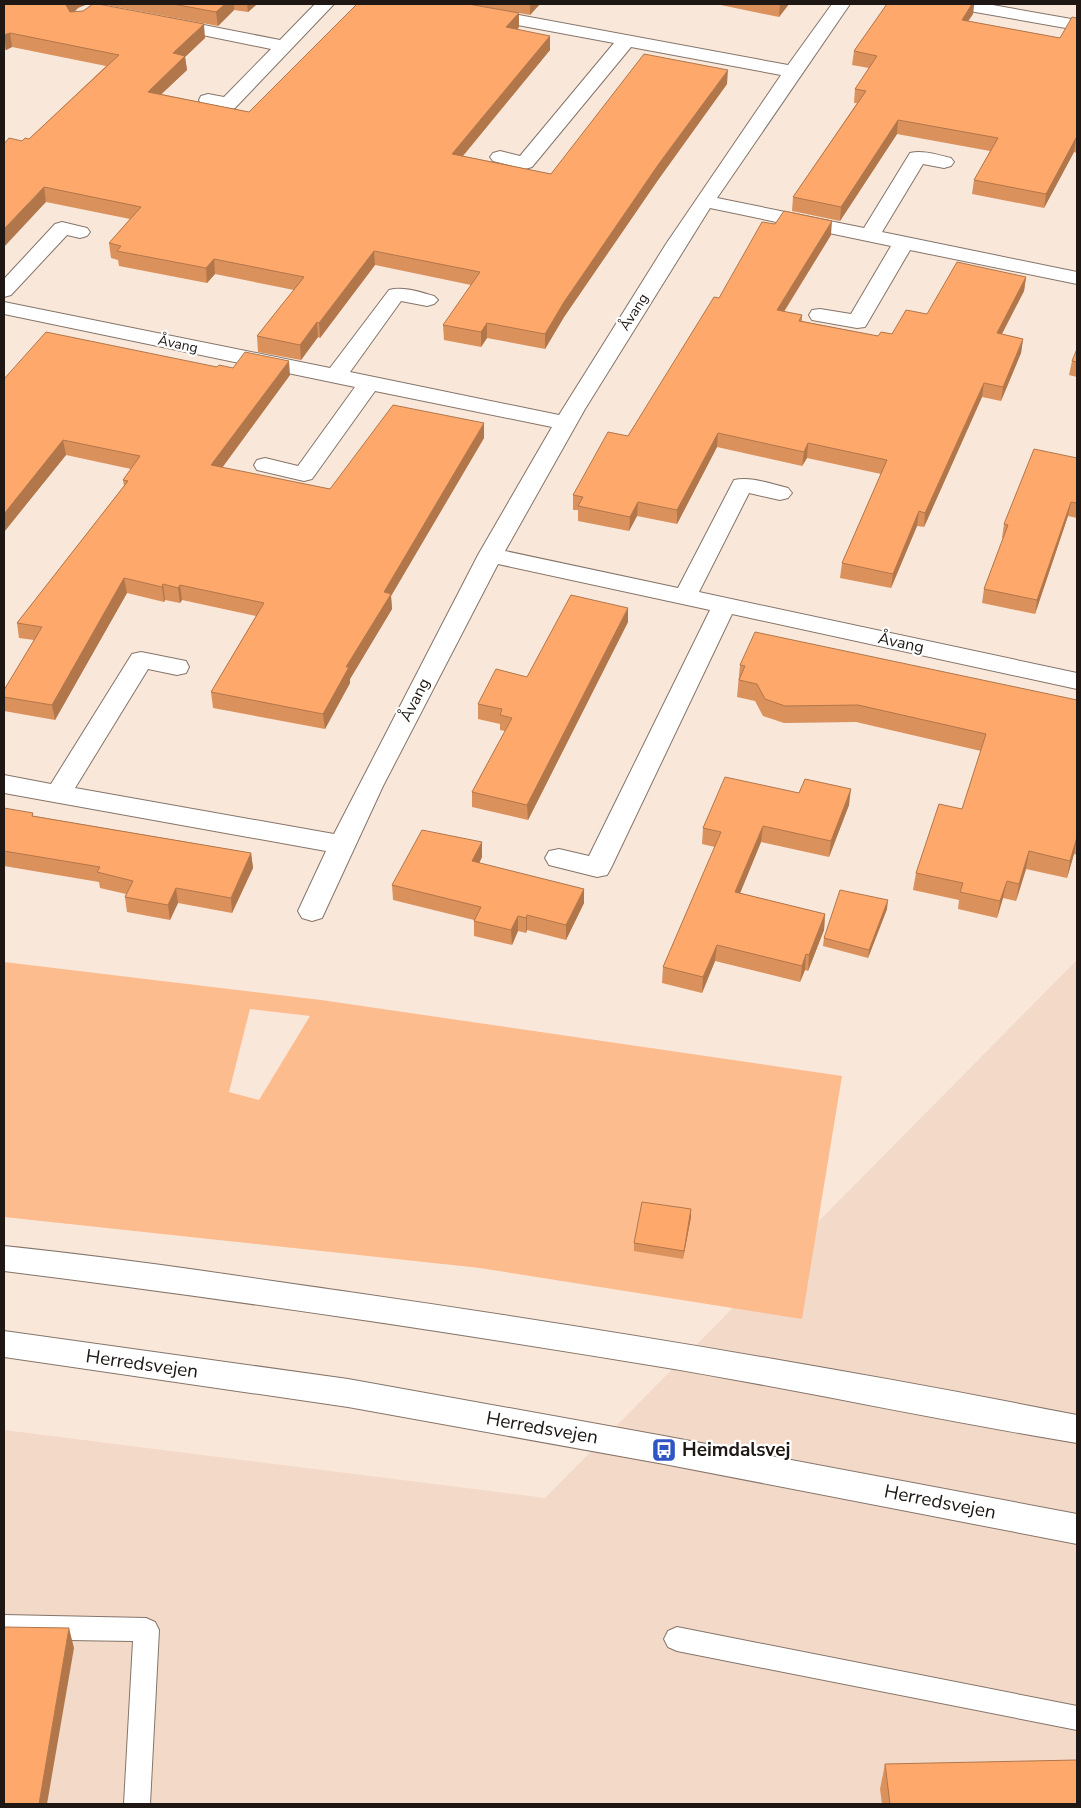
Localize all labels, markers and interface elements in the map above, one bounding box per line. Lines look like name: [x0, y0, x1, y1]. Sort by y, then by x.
street label: Åvang: [615, 290, 653, 334]
street label: Åvang: [156, 330, 200, 358]
street label: Åvang: [876, 627, 926, 659]
street label: Åvang: [395, 674, 435, 726]
street label: Herredsvejen: [84, 1343, 200, 1385]
street label: Herredsvejen: [484, 1405, 600, 1451]
bus stop icon: Heimdalsvej: [651, 1437, 677, 1463]
place label: Heimdalsvej: [682, 1437, 790, 1463]
street label: Herredsvejen: [882, 1478, 998, 1526]

